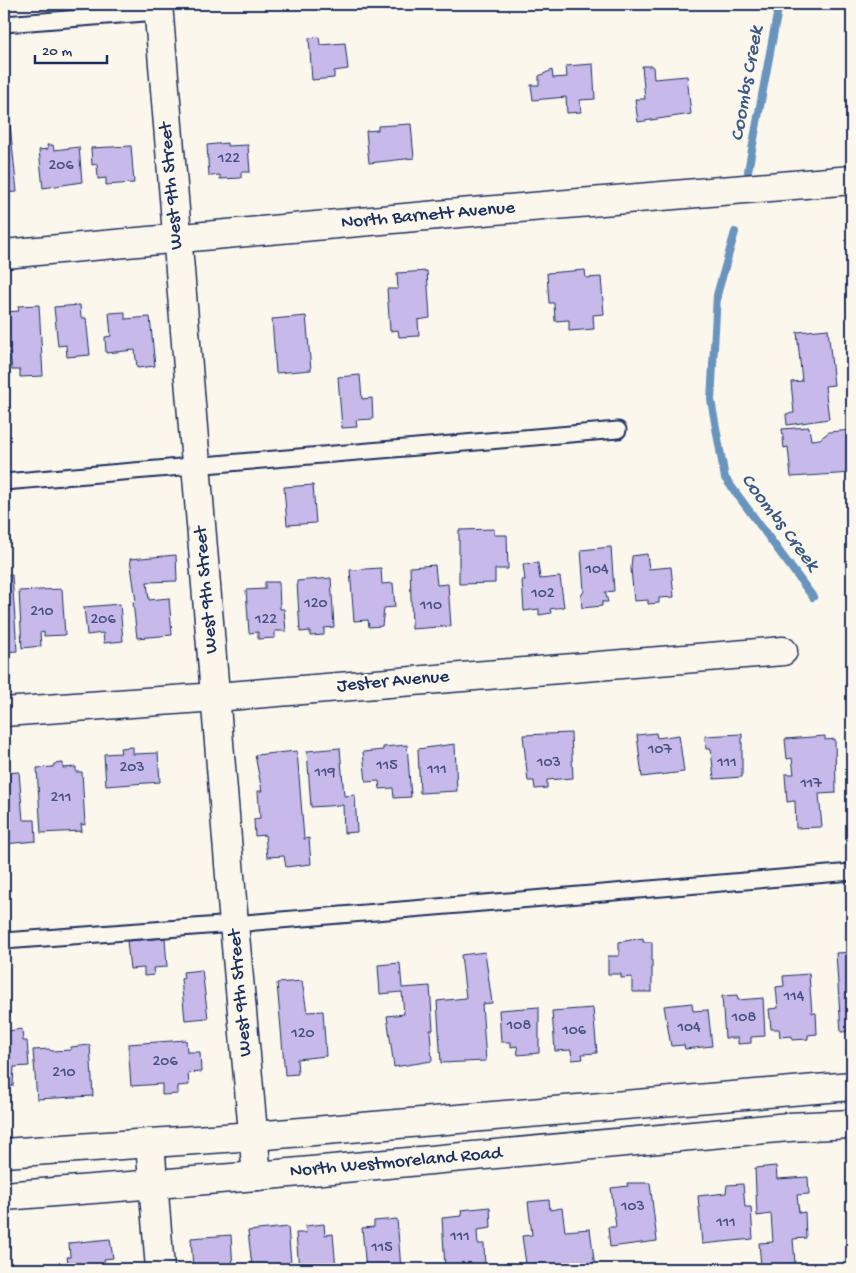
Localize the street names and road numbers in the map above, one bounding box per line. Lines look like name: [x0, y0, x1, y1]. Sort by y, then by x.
street label: West 9th Street: [155, 119, 189, 251]
street label: North Barnett Avenue: [340, 197, 516, 235]
street label: West 9th Street: [190, 523, 224, 655]
street label: Jester Avenue: [336, 666, 450, 698]
street label: West 9th Street: [224, 926, 258, 1058]
street label: North Westmoreland Road: [289, 1142, 505, 1184]

